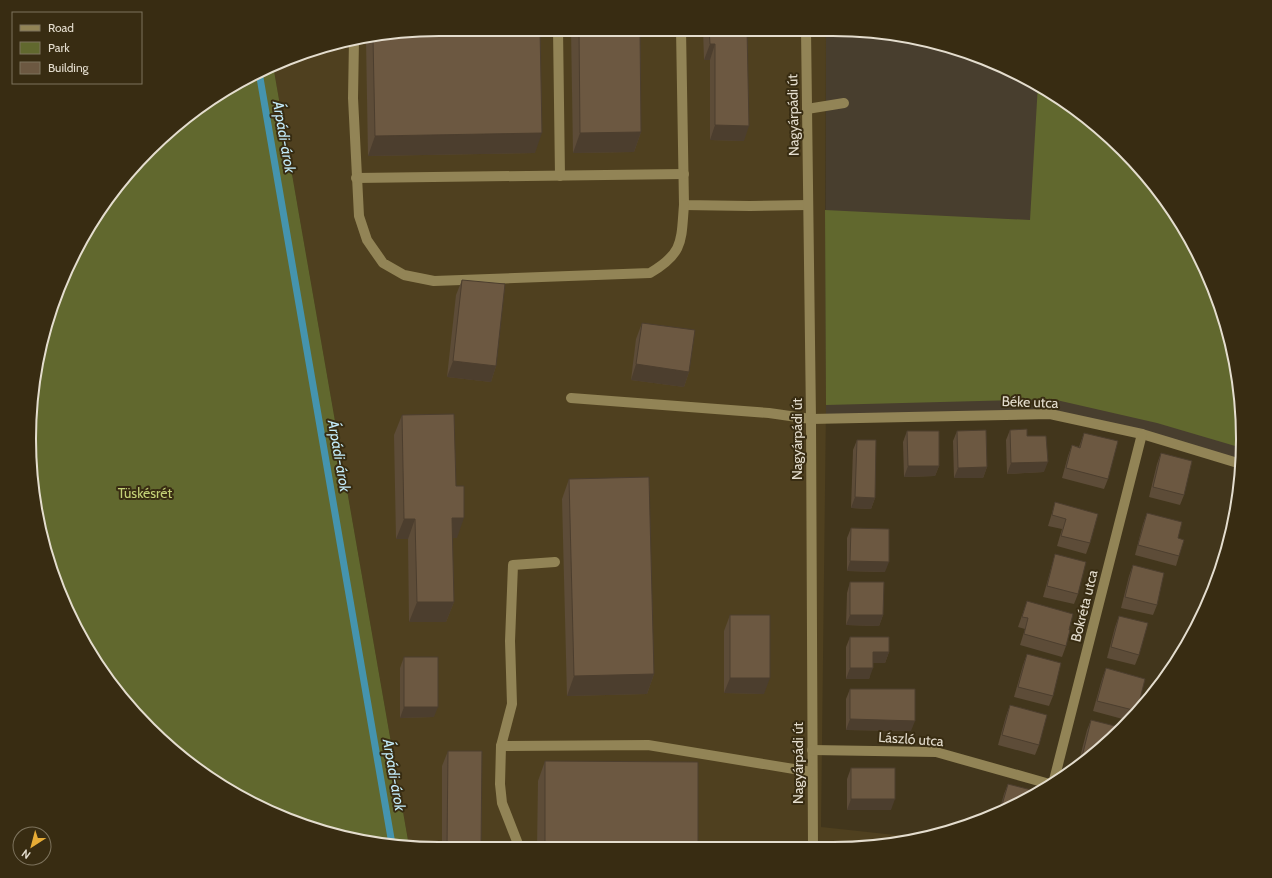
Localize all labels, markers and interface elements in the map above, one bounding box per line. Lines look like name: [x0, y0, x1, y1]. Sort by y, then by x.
legend: [12, 12, 142, 84]
text: Road: [48, 20, 74, 35]
text: Park: [48, 40, 70, 55]
text: Building: [48, 60, 90, 75]
street label: Nagyárpádi út: [783, 74, 803, 156]
water label: Árpádi-árok: [269, 98, 301, 175]
street label: Béke utca: [1001, 392, 1059, 412]
street label: Nagyárpádi út: [788, 398, 806, 480]
water label: Árpádi-árok: [324, 417, 356, 494]
park label: Tüskésrét: [118, 484, 172, 502]
street label: Bokréta utca: [1066, 568, 1102, 644]
street label: Nagyárpádi út: [789, 722, 807, 804]
street label: László utca: [878, 728, 944, 750]
water label: Árpádi-árok: [379, 736, 411, 813]
north arrow: [12, 826, 52, 866]
text: N: [19, 846, 33, 862]

